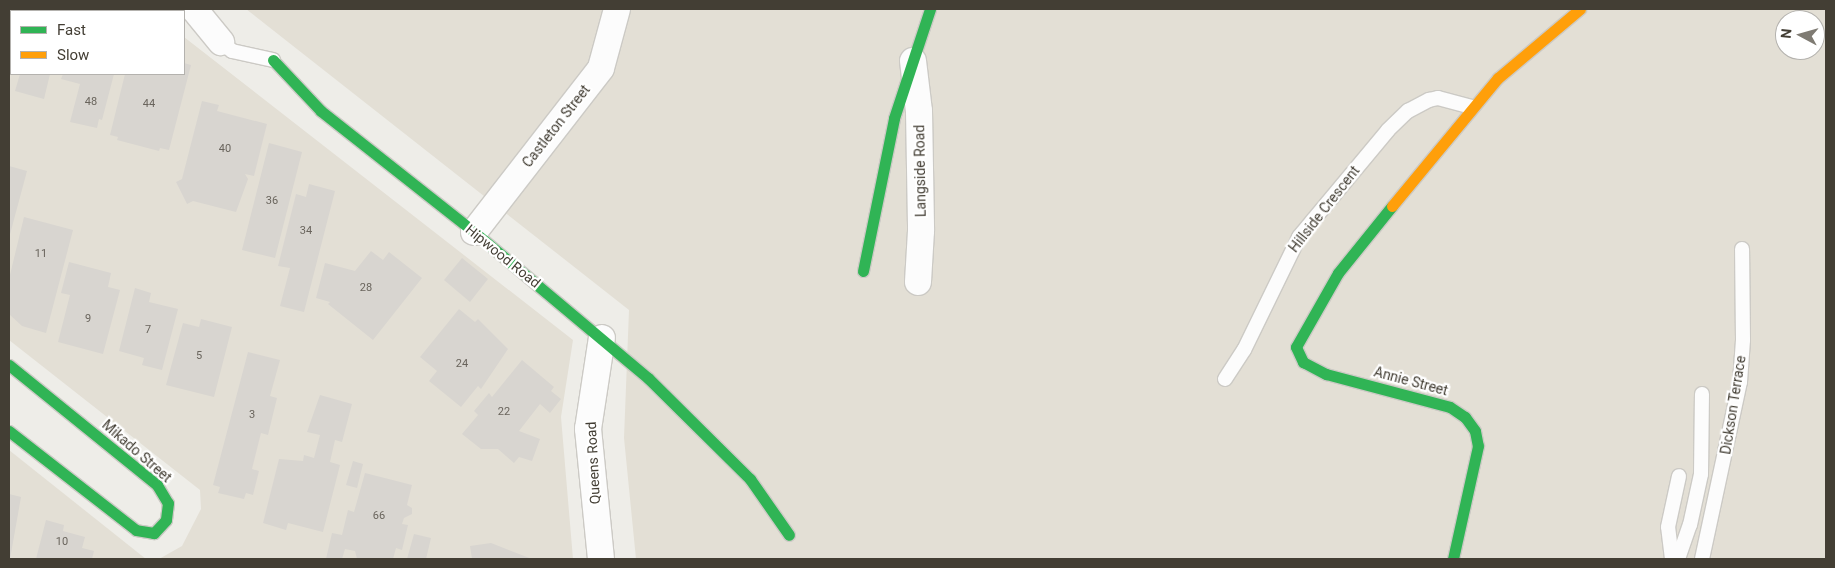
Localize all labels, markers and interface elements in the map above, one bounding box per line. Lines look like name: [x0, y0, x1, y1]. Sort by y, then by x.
legend: [10, 10, 185, 75]
north arrow: [1775, 10, 1825, 60]
text: Fast: [57, 21, 86, 39]
text: N: [1778, 28, 1795, 39]
text: Slow: [57, 46, 89, 64]
street label: Castleton Street: [519, 81, 593, 171]
house number: 48: [85, 95, 97, 109]
house number: 44: [143, 97, 155, 111]
street label: Langside Road: [911, 125, 929, 217]
house number: 40: [219, 142, 231, 156]
street label: Hillside Crescent: [1285, 162, 1363, 256]
house number: 36: [266, 194, 278, 208]
street label: Hipwood Road: [462, 221, 544, 291]
house number: 34: [300, 224, 312, 238]
house number: 11: [35, 247, 47, 261]
house number: 28: [360, 281, 372, 295]
house number: 9: [85, 312, 91, 326]
house number: 7: [145, 323, 151, 337]
house number: 5: [196, 349, 202, 363]
street label: Dickson Terrace: [1717, 354, 1749, 456]
house number: 24: [456, 357, 468, 371]
street label: Annie Street: [1372, 363, 1450, 399]
house number: 22: [498, 405, 510, 419]
house number: 3: [249, 408, 255, 422]
street label: Mikado Street: [99, 416, 175, 486]
street label: Queens Road: [582, 421, 604, 505]
house number: 66: [373, 509, 385, 523]
house number: 10: [56, 535, 68, 549]

